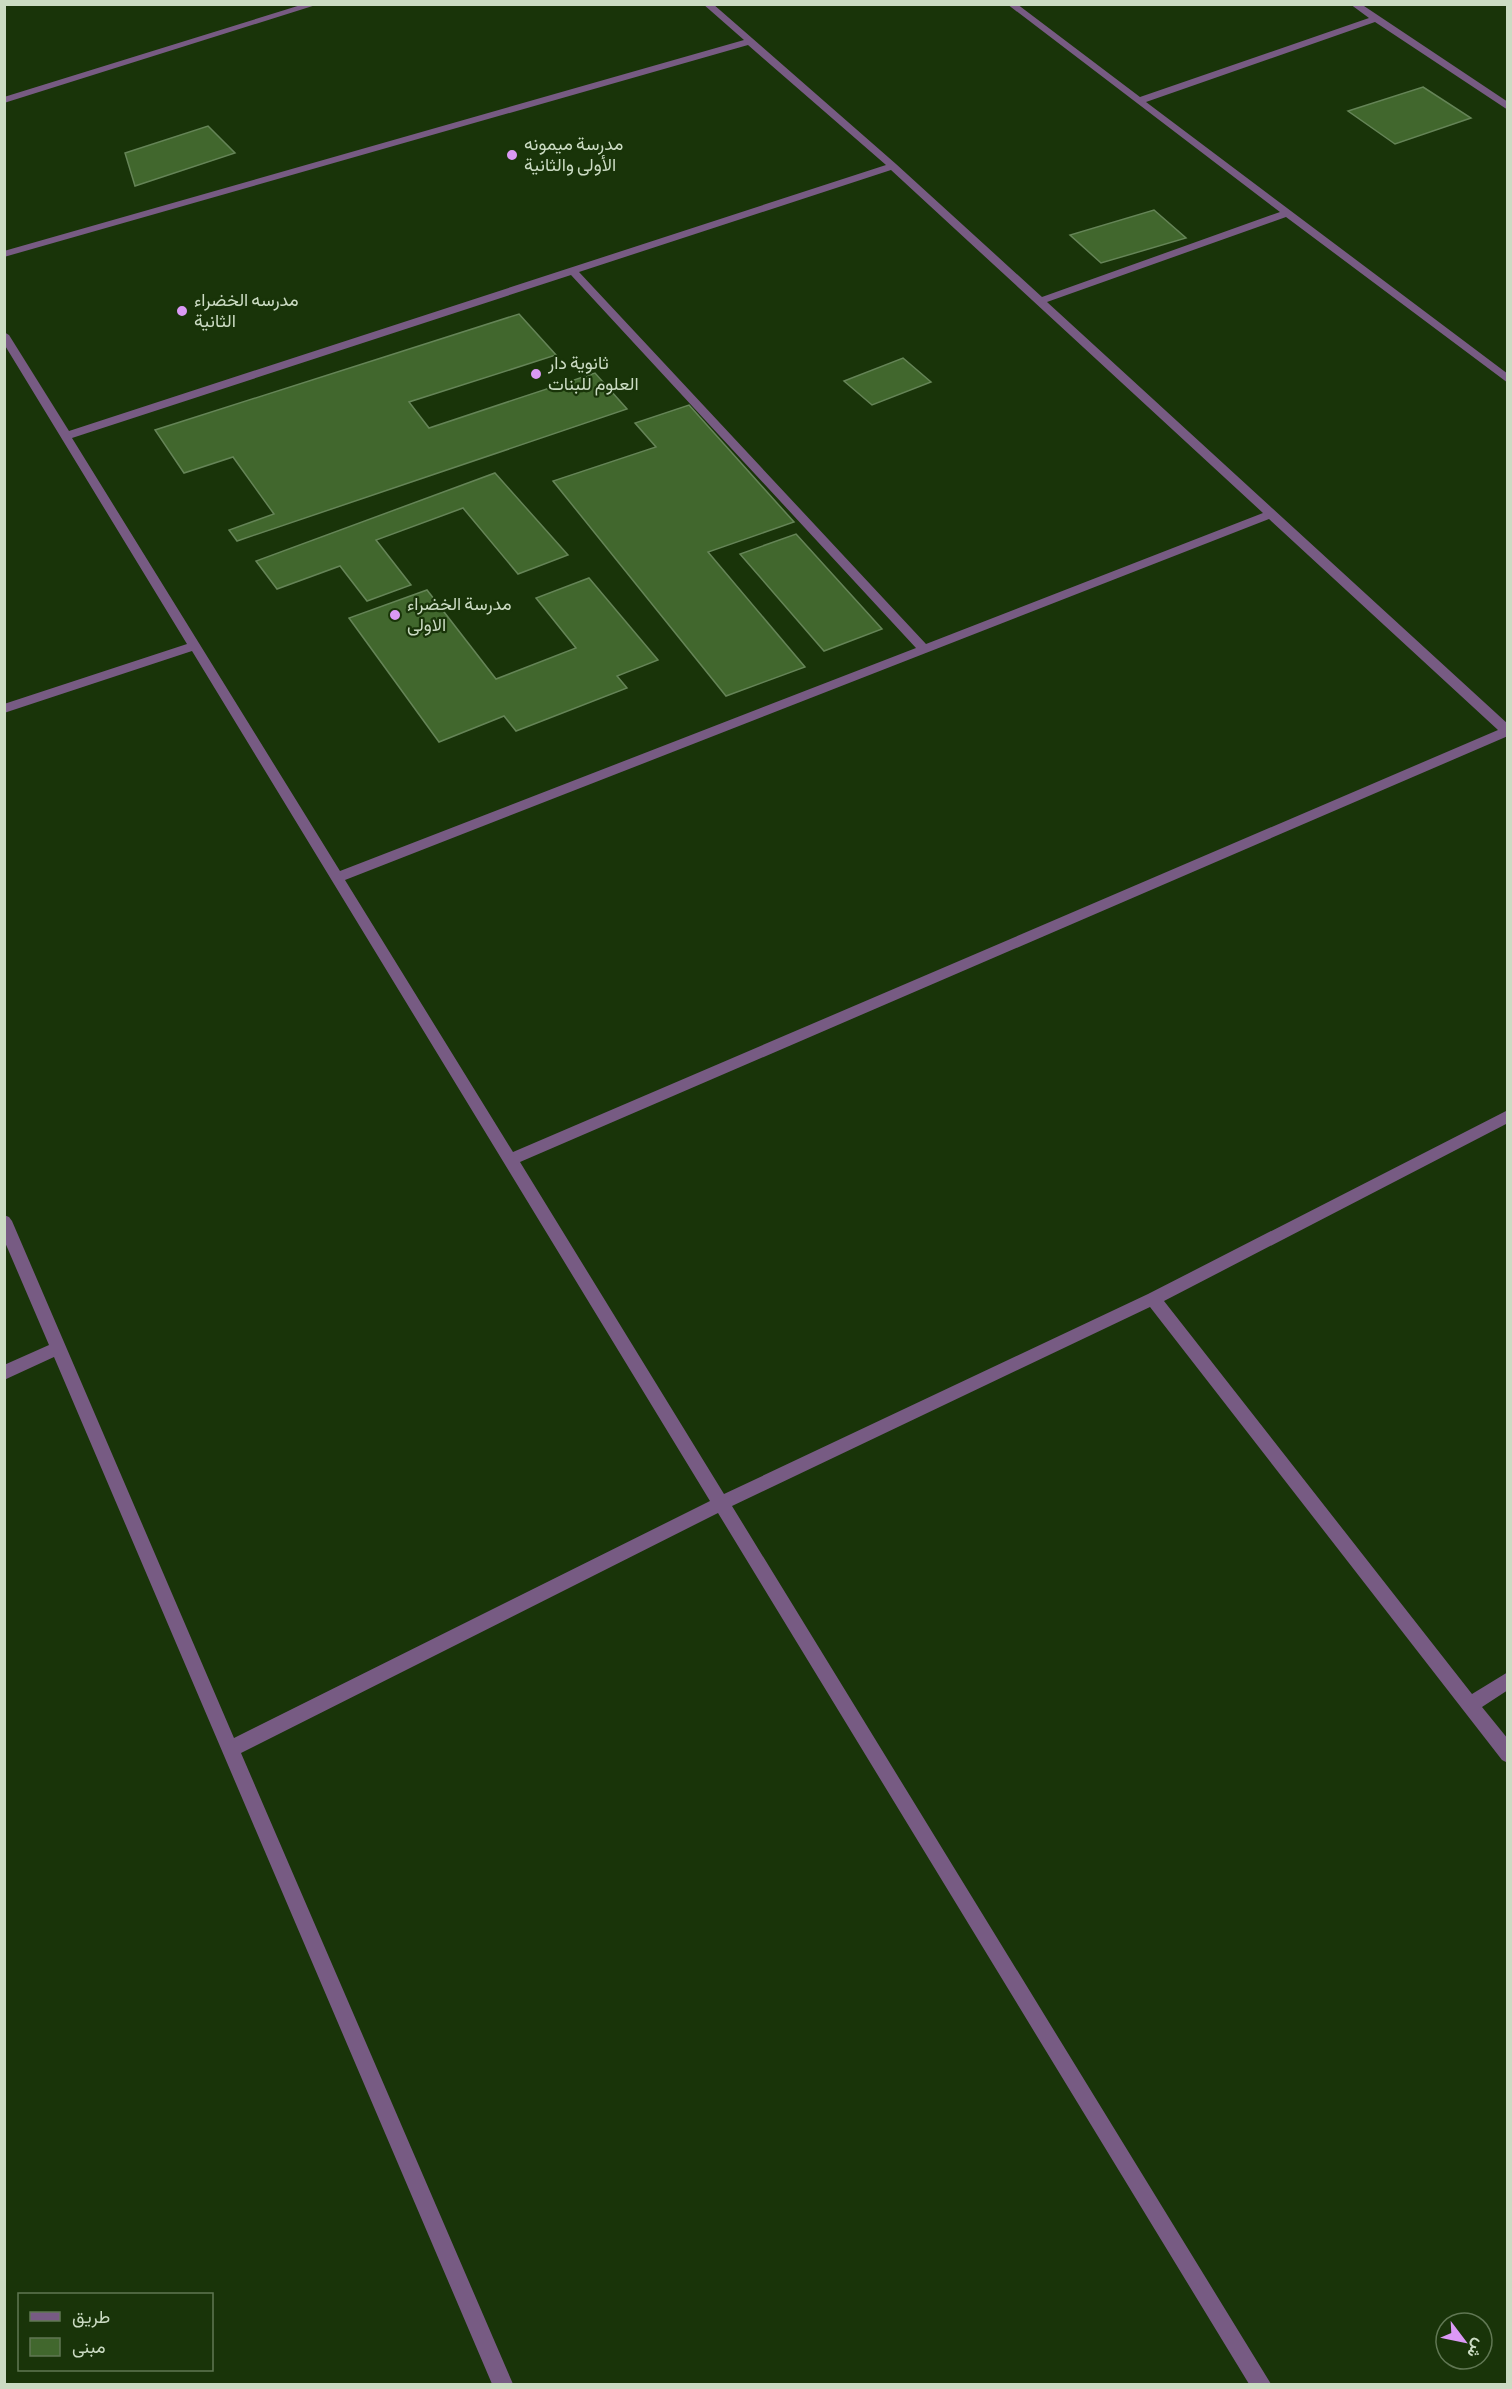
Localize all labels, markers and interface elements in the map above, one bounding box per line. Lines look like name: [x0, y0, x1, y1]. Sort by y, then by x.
place label: مدرسة ميمونه الأولى والثانية: [524, 136, 623, 176]
marker: مدرسة ميمونه الأولى والثانية: [505, 148, 519, 162]
place label: مدرسه الخضراء الثانية: [194, 292, 299, 331]
marker: مدرسه الخضراء الثانية: [175, 304, 189, 318]
place label: ثانوية دار العلوم للبنات: [547, 355, 639, 396]
marker: ثانوية دار العلوم للبنات: [529, 367, 543, 381]
place label: مدرسة الخضراء الاولى: [407, 596, 512, 636]
marker: مدرسة الخضراء الاولى: [388, 608, 402, 622]
legend: [18, 2293, 213, 2371]
text: طريق: [72, 2309, 110, 2328]
north arrow: [1434, 2311, 1494, 2371]
text: ش: [1463, 2335, 1488, 2361]
text: مبنى: [72, 2339, 106, 2358]

